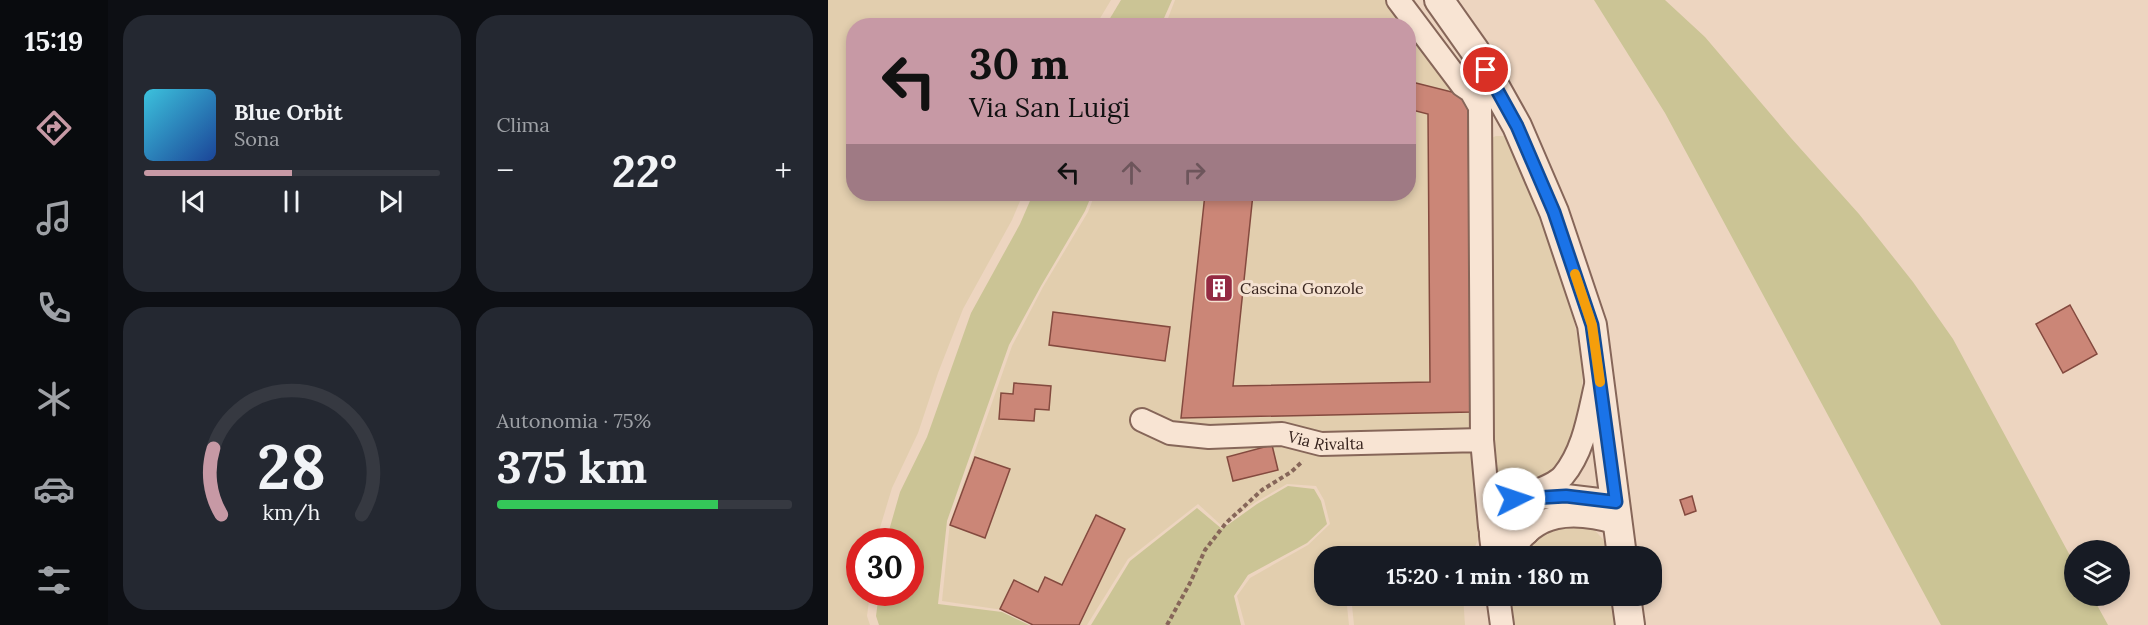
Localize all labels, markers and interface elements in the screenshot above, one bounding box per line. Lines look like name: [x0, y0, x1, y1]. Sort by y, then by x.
text: 15:19: [25, 24, 83, 58]
text: 30 m: [969, 37, 1069, 91]
icon: left: [870, 42, 948, 120]
pin: [1460, 44, 1511, 95]
icon: arrive: [1469, 53, 1502, 86]
text: Via San Luigi: [969, 90, 1130, 124]
text: Blue Orbit: [234, 98, 342, 126]
icon: directions: [33, 107, 75, 149]
text: Clima: [497, 112, 550, 137]
text: Sona: [234, 126, 280, 151]
text: 22°: [612, 142, 677, 199]
text: −: [497, 149, 514, 191]
text: +: [774, 149, 792, 191]
icon: left: [1052, 156, 1085, 189]
icon: ahead: [1115, 156, 1148, 189]
icon: right: [1178, 156, 1211, 189]
icon: previous: [177, 185, 210, 218]
icon: pause: [275, 185, 308, 218]
icon: next: [374, 185, 407, 218]
icon: music: [33, 197, 75, 239]
building icon: Cascina Gonzole: [1203, 272, 1235, 304]
place label: Cascina Gonzole: [1240, 278, 1364, 298]
icon: phone: [33, 287, 75, 329]
icon: climate: [33, 378, 75, 420]
text: Autonomia · 75%: [497, 408, 651, 433]
text: 28: [257, 426, 326, 506]
street label: Via Rivalta: [1285, 426, 1364, 455]
text: 375 km: [497, 438, 647, 495]
position arrow: [1482, 467, 1546, 531]
icon: car: [33, 468, 75, 510]
text: km/h: [263, 499, 321, 527]
speed limit sign: 30: [846, 528, 924, 606]
map controls: [2064, 540, 2130, 606]
button: layers: [2064, 540, 2130, 606]
icon: filters: [33, 559, 75, 601]
text: 15:20 · 1 min · 180 m: [1387, 562, 1589, 590]

